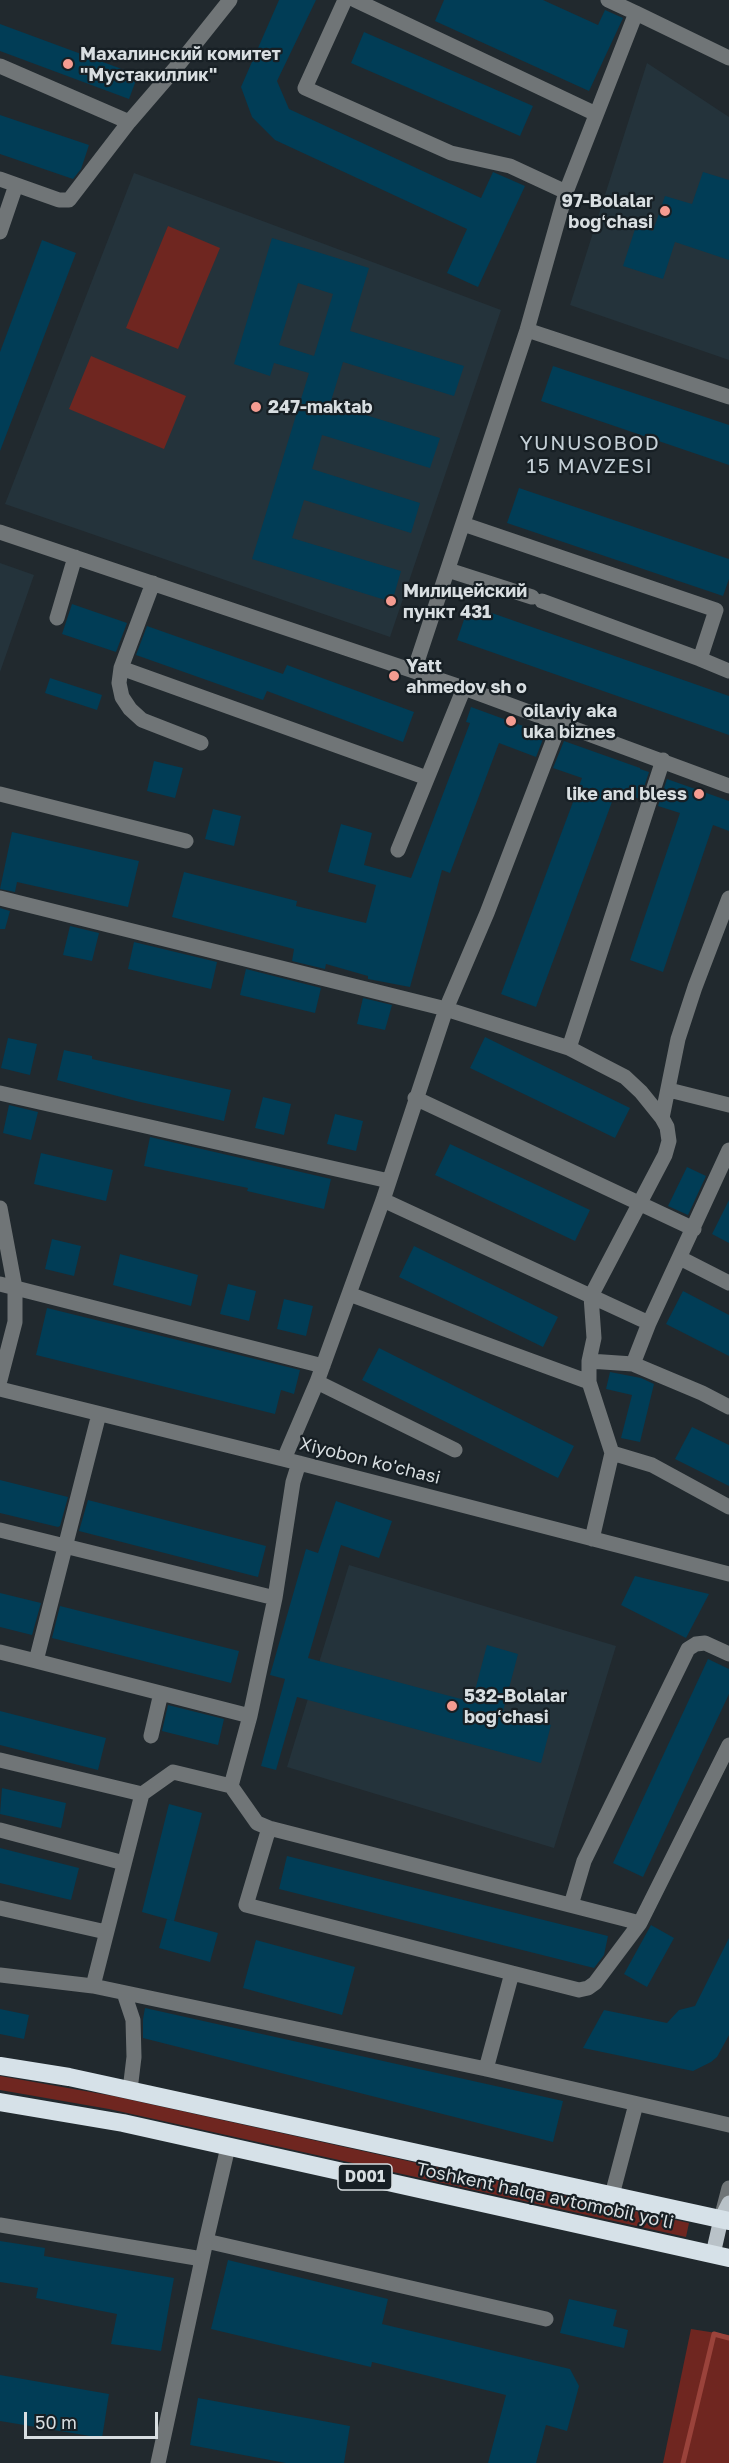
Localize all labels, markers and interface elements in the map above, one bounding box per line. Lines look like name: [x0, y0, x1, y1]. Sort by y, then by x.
place label: Махалинский комитет "Мустакиллик": [80, 43, 281, 86]
marker: Махалинский комитет "Мустакиллик": [61, 57, 75, 71]
place label: 97-Bolalar bogʻchasi: [561, 190, 653, 232]
marker: 97-Bolalar bogʻchasi: [658, 204, 672, 218]
place label: 247-maktab: [268, 396, 372, 418]
marker: 247-maktab: [249, 400, 263, 414]
district label: YUNUSOBOD 15 MAVZESI: [520, 432, 660, 479]
place label: Милицейский пункт 431: [403, 580, 527, 622]
marker: Милицейский пункт 431: [384, 594, 398, 608]
place label: Yatt ahmedov sh o: [406, 655, 527, 698]
marker: Yatt ahmedov sh o: [387, 669, 401, 683]
place label: oilaviy aka uka biznes: [523, 700, 617, 742]
marker: oilaviy aka uka biznes: [504, 714, 518, 728]
place label: like and bless: [566, 783, 687, 805]
marker: like and bless: [692, 787, 706, 801]
street label: Xiyobon ko'chasi: [297, 1433, 443, 1489]
place label: 532-Bolalar bogʻchasi: [464, 1685, 567, 1728]
marker: 532-Bolalar bogʻchasi: [445, 1699, 459, 1713]
street label: Toshkent halqa avtomobil yo'li: [414, 2158, 676, 2234]
road number: D001: [338, 2164, 392, 2190]
scale bar: [27, 2400, 160, 2438]
text: 50 m: [35, 2411, 77, 2433]

